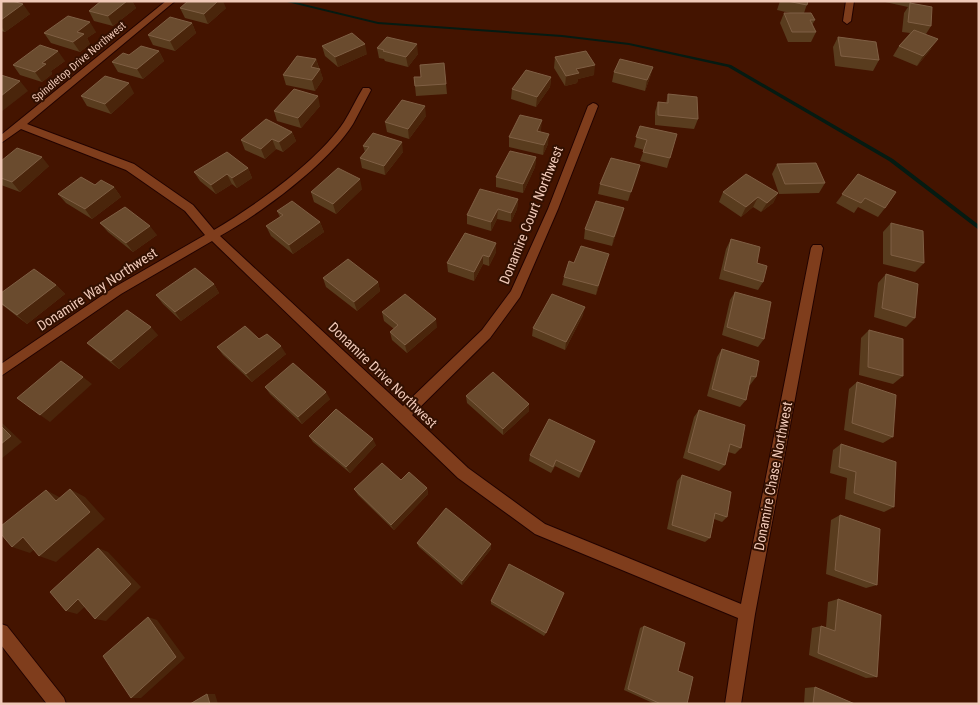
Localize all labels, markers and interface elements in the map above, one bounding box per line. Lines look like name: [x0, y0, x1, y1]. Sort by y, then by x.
street label: Spindletop Drive Northwest: [30, 19, 128, 105]
street label: Donamire Court Northwest: [496, 144, 566, 286]
street label: Donamire Way Northwest: [34, 244, 160, 334]
street label: Donamire Drive Northwest: [325, 319, 441, 431]
street label: Donamire Chase Northwest: [751, 400, 795, 552]

